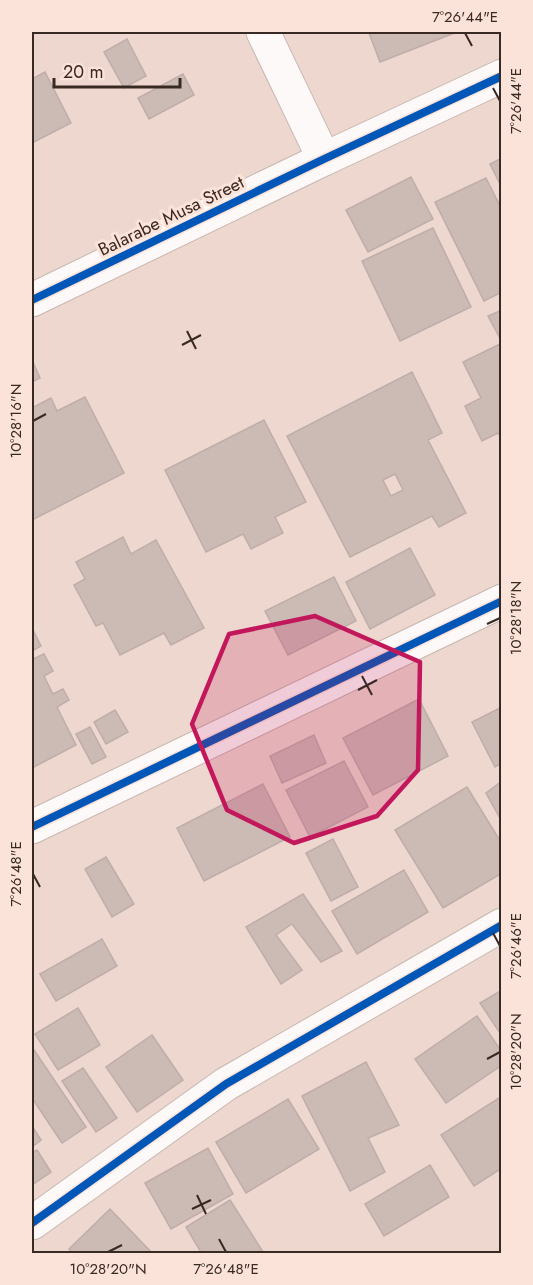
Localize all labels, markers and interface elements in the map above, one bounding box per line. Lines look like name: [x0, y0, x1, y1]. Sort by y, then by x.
text: 7°26'44"E: [432, 6, 498, 28]
scale bar: [54, 51, 180, 89]
text: 20 m: [63, 59, 103, 85]
text: 7°26'44"E: [505, 68, 527, 134]
street label: Balarabe Musa Street: [94, 169, 249, 263]
text: 10°28'16"N: [5, 384, 27, 458]
text: 10°28'18"N: [505, 581, 527, 655]
text: 7°26'48"E: [5, 841, 27, 907]
text: 7°26'46"E: [505, 913, 527, 979]
text: 10°28'20"N: [505, 1013, 527, 1091]
text: 10°28'20"N: [69, 1258, 147, 1280]
text: 7°26'48"E: [193, 1258, 259, 1280]

